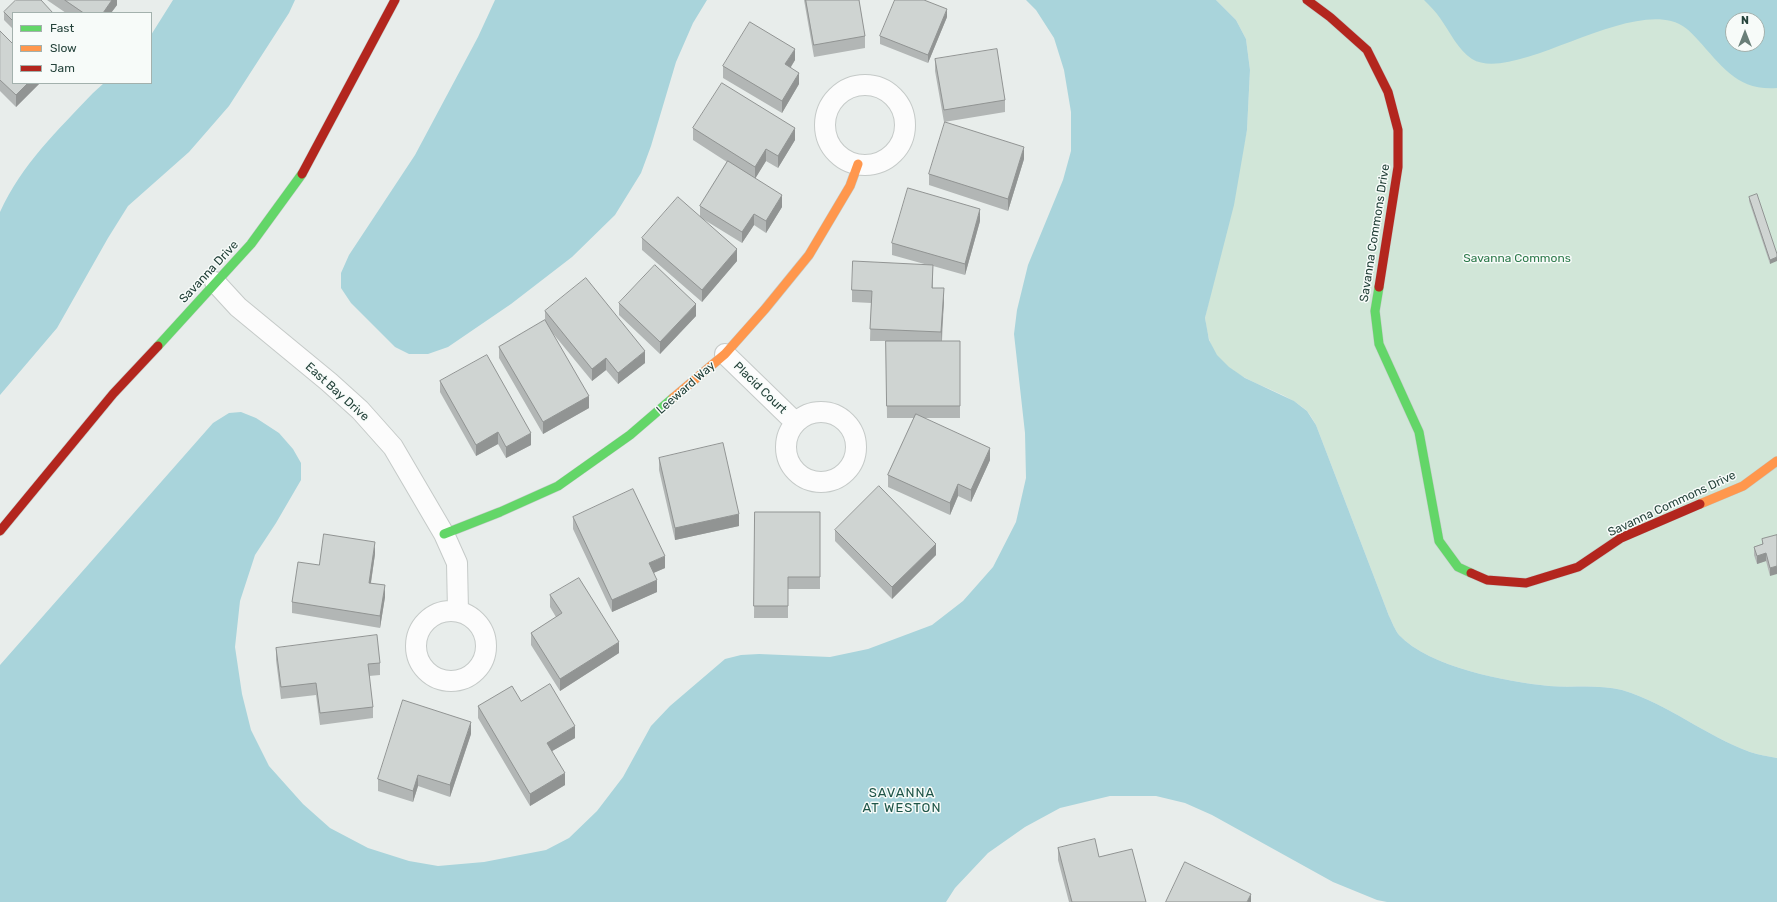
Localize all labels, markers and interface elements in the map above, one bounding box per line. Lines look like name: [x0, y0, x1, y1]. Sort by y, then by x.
legend: [12, 12, 152, 84]
north arrow: [1725, 12, 1765, 52]
text: N: [1741, 14, 1749, 27]
text: Fast: [50, 21, 74, 35]
text: Slow: [50, 41, 77, 55]
text: Jam: [50, 61, 75, 75]
street label: Savanna Commons Drive: [1357, 163, 1393, 303]
street label: Savanna Drive: [176, 238, 242, 306]
park label: Savanna Commons: [1463, 252, 1571, 266]
street label: Leeward Way: [654, 359, 718, 417]
street label: Placid Court: [730, 359, 790, 417]
street label: East Bay Drive: [302, 360, 372, 424]
street label: Savanna Commons Drive: [1606, 468, 1738, 540]
district label: SAVANNA AT WESTON: [863, 785, 941, 816]

